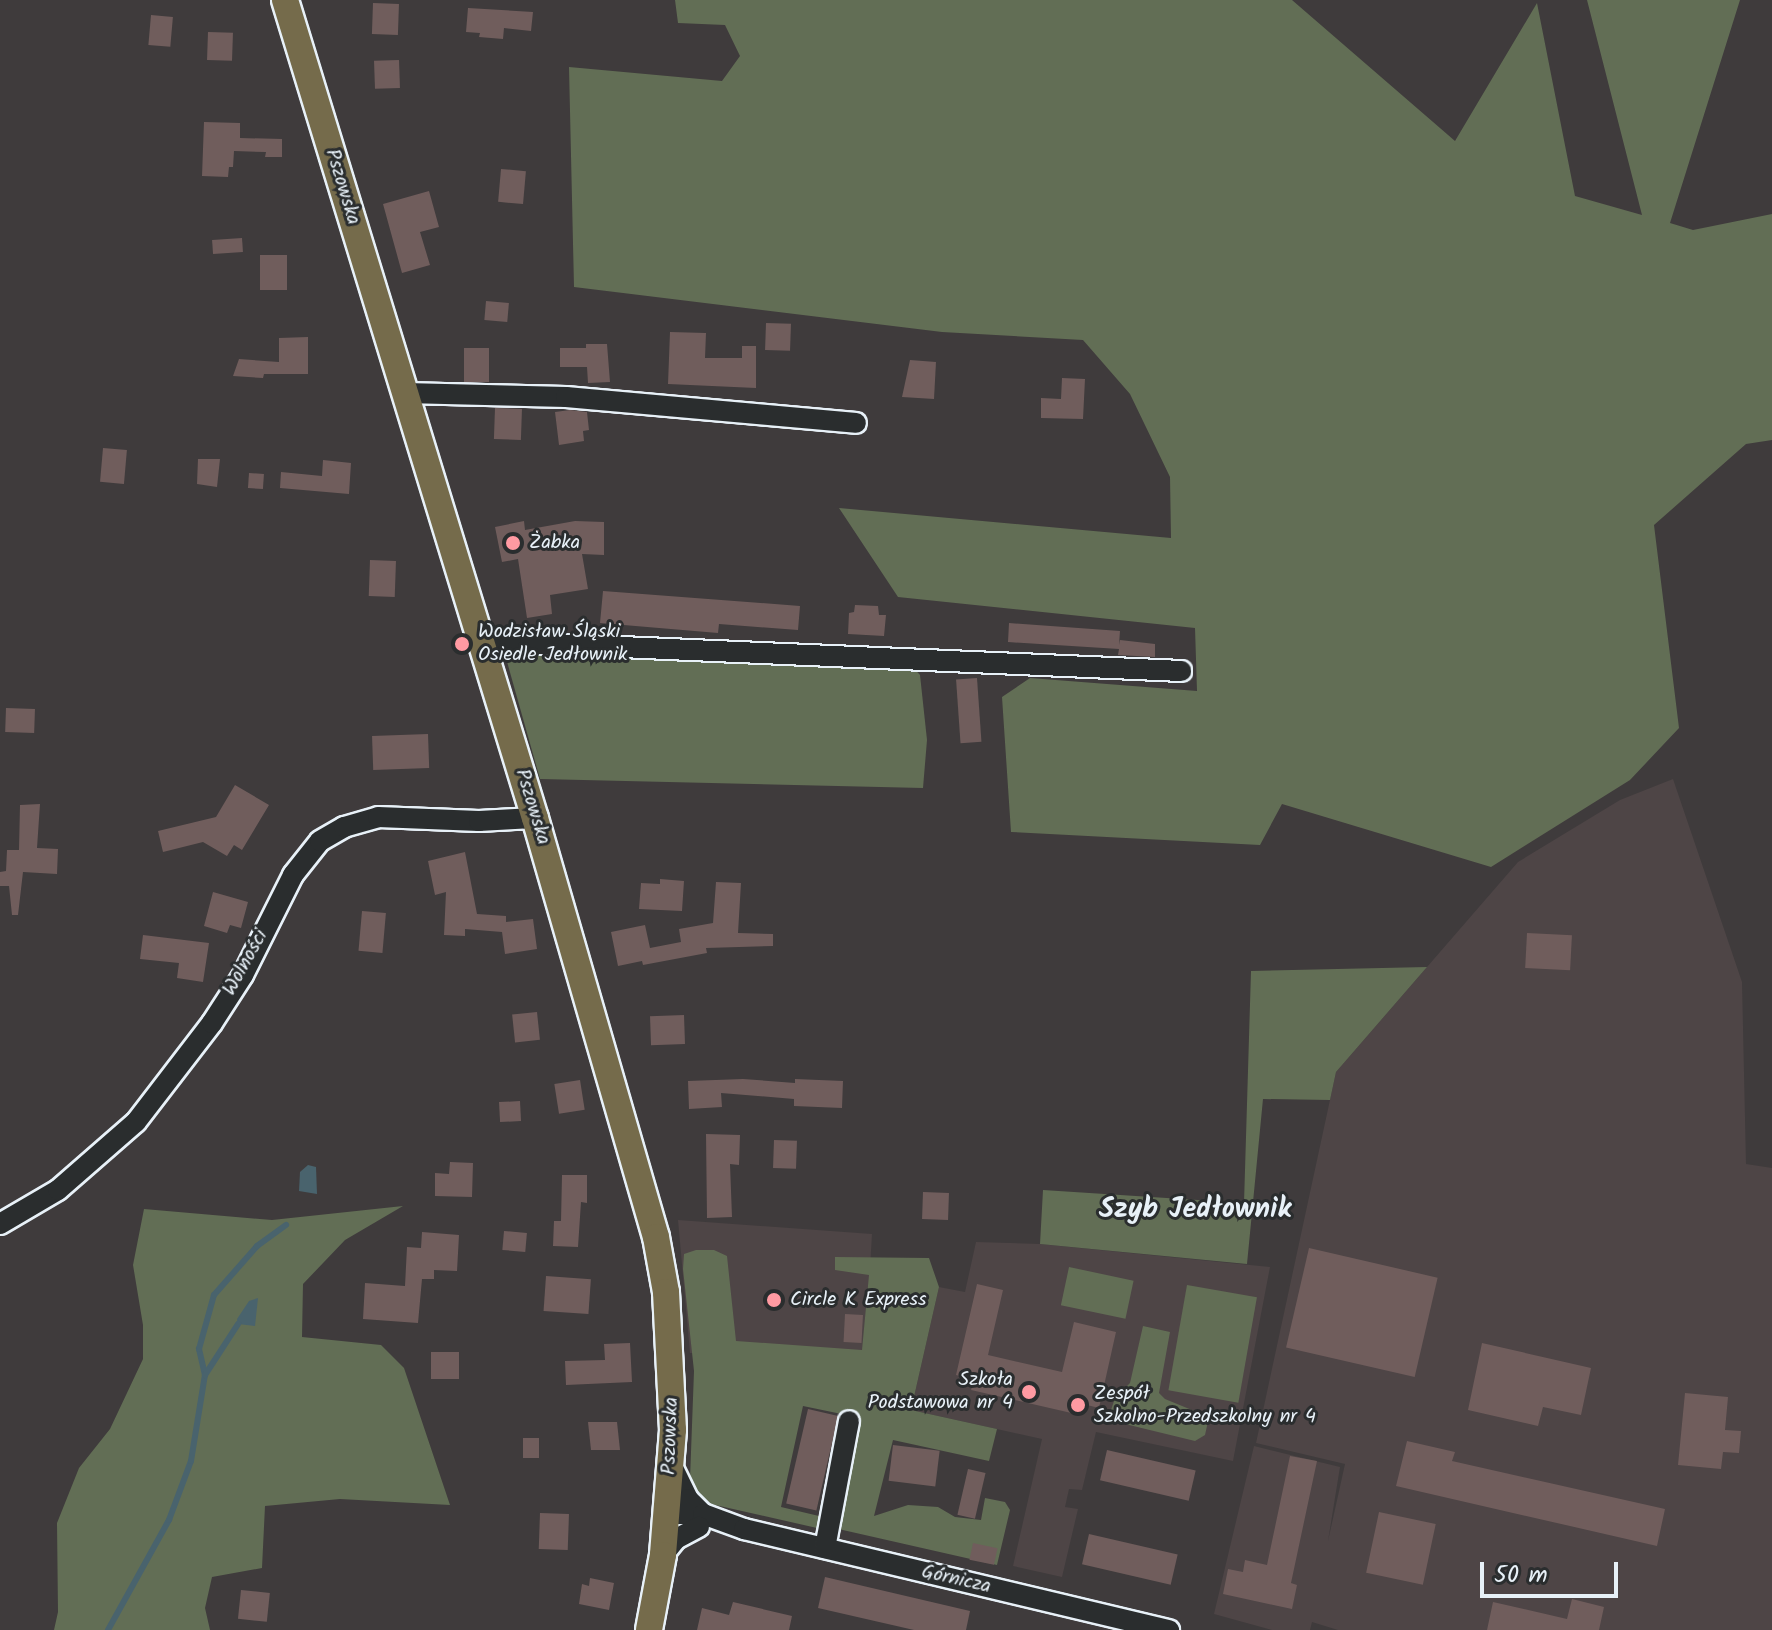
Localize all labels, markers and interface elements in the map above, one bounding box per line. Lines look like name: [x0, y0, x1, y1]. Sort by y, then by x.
street label: Pszowska: [319, 146, 365, 228]
place label: Żabka: [529, 531, 580, 555]
marker: Żabka: [504, 534, 522, 552]
place label: Wodzisław Śląski Osiedle Jedłownik: [478, 620, 627, 667]
marker: Wodzisław Śląski Osiedle Jedłownik: [453, 635, 471, 653]
street label: Pszowska: [509, 766, 555, 848]
street label: Wolności: [218, 926, 274, 1000]
district label: Szyb Jedłownik: [1099, 1193, 1291, 1227]
place label: Circle K Express: [790, 1288, 926, 1312]
marker: Circle K Express: [765, 1291, 783, 1309]
place label: Szkoła Podstawowa nr 4: [868, 1368, 1013, 1415]
place label: Zespół Szkolno-Przedszkolny nr 4: [1094, 1382, 1316, 1429]
marker: Szkoła Podstawowa nr 4: [1020, 1383, 1038, 1401]
marker: Zespół Szkolno-Przedszkolny nr 4: [1069, 1396, 1087, 1414]
street label: Pszowska: [658, 1397, 684, 1475]
scale bar: [1484, 1546, 1622, 1596]
text: 50 m: [1494, 1556, 1548, 1595]
street label: Górnicza: [919, 1560, 993, 1600]

